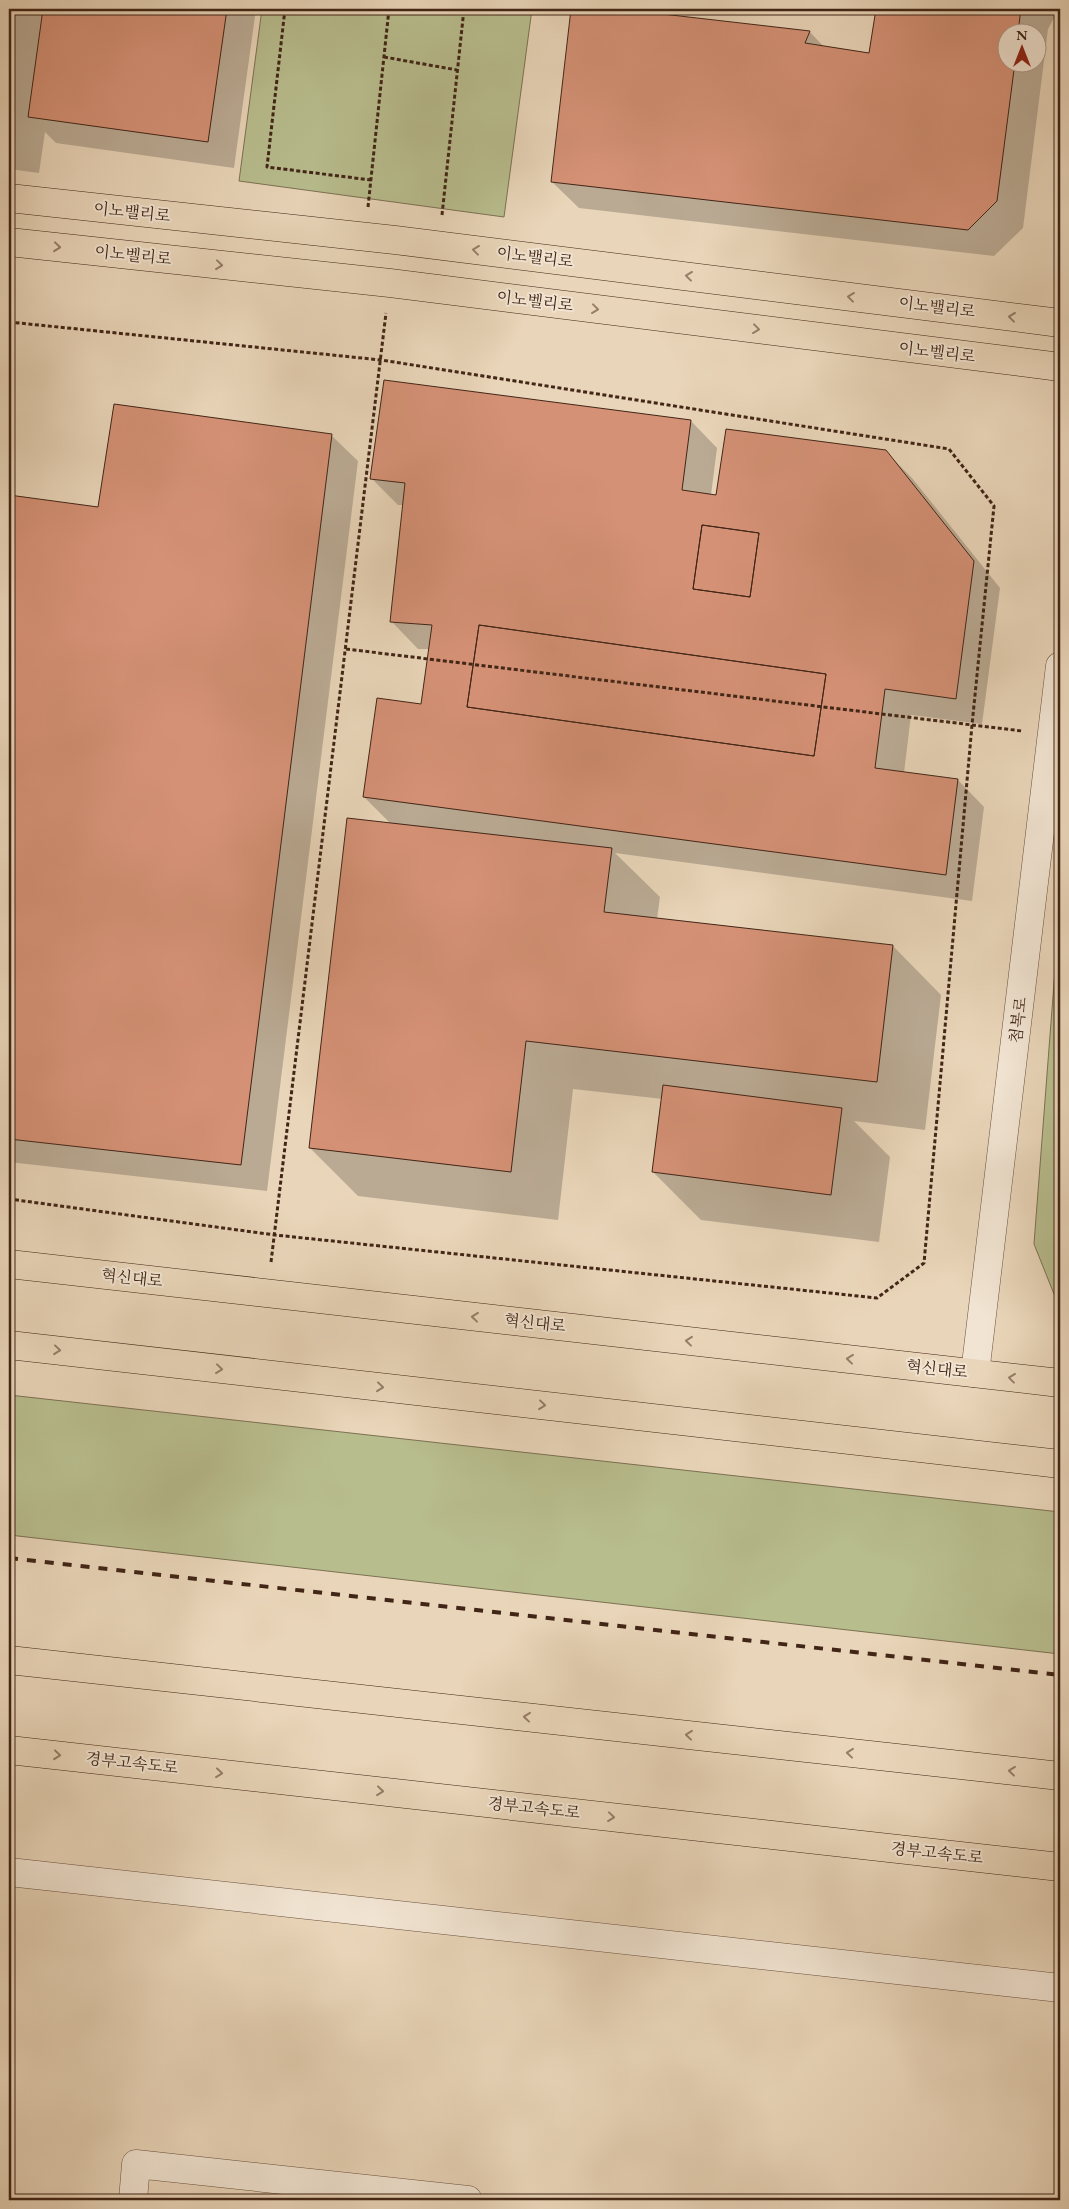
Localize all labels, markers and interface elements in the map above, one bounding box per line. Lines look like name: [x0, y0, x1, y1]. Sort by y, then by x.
north arrow: [996, 22, 1046, 72]
text: N: [1016, 26, 1028, 44]
street label: 이노밸리로: [92, 198, 172, 227]
street label: 이노벨리로: [93, 241, 173, 270]
one-way arrow: [54, 242, 62, 253]
street label: 이노밸리로: [495, 242, 575, 272]
one-way arrow: [472, 245, 480, 256]
one-way arrow: [215, 259, 223, 270]
one-way arrow: [685, 272, 694, 282]
street label: 이노벨리로: [495, 286, 575, 316]
one-way arrow: [846, 292, 854, 303]
street label: 이노밸리로: [897, 292, 977, 322]
one-way arrow: [591, 303, 599, 314]
one-way arrow: [1008, 312, 1016, 323]
one-way arrow: [752, 323, 760, 334]
street label: 이노벨리로: [897, 337, 977, 367]
street label: 첨복로: [1005, 995, 1031, 1044]
street label: 혁신대로: [100, 1264, 164, 1292]
street label: 혁신대로: [503, 1309, 567, 1337]
one-way arrow: [471, 1312, 479, 1323]
one-way arrow: [685, 1336, 693, 1347]
one-way arrow: [53, 1344, 61, 1355]
one-way arrow: [846, 1354, 854, 1365]
street label: 혁신대로: [905, 1355, 969, 1383]
one-way arrow: [215, 1363, 223, 1374]
one-way arrow: [1008, 1373, 1016, 1384]
one-way arrow: [376, 1381, 384, 1392]
one-way arrow: [538, 1399, 546, 1410]
one-way arrow: [523, 1712, 531, 1723]
one-way arrow: [684, 1730, 692, 1741]
street label: 경부고속도로: [85, 1748, 180, 1778]
one-way arrow: [846, 1748, 854, 1759]
one-way arrow: [54, 1749, 62, 1760]
one-way arrow: [1007, 1766, 1015, 1777]
one-way arrow: [215, 1767, 223, 1778]
one-way arrow: [377, 1785, 385, 1796]
street label: 경부고속도로: [487, 1793, 582, 1823]
one-way arrow: [608, 1811, 616, 1822]
street label: 경부고속도로: [890, 1838, 985, 1868]

